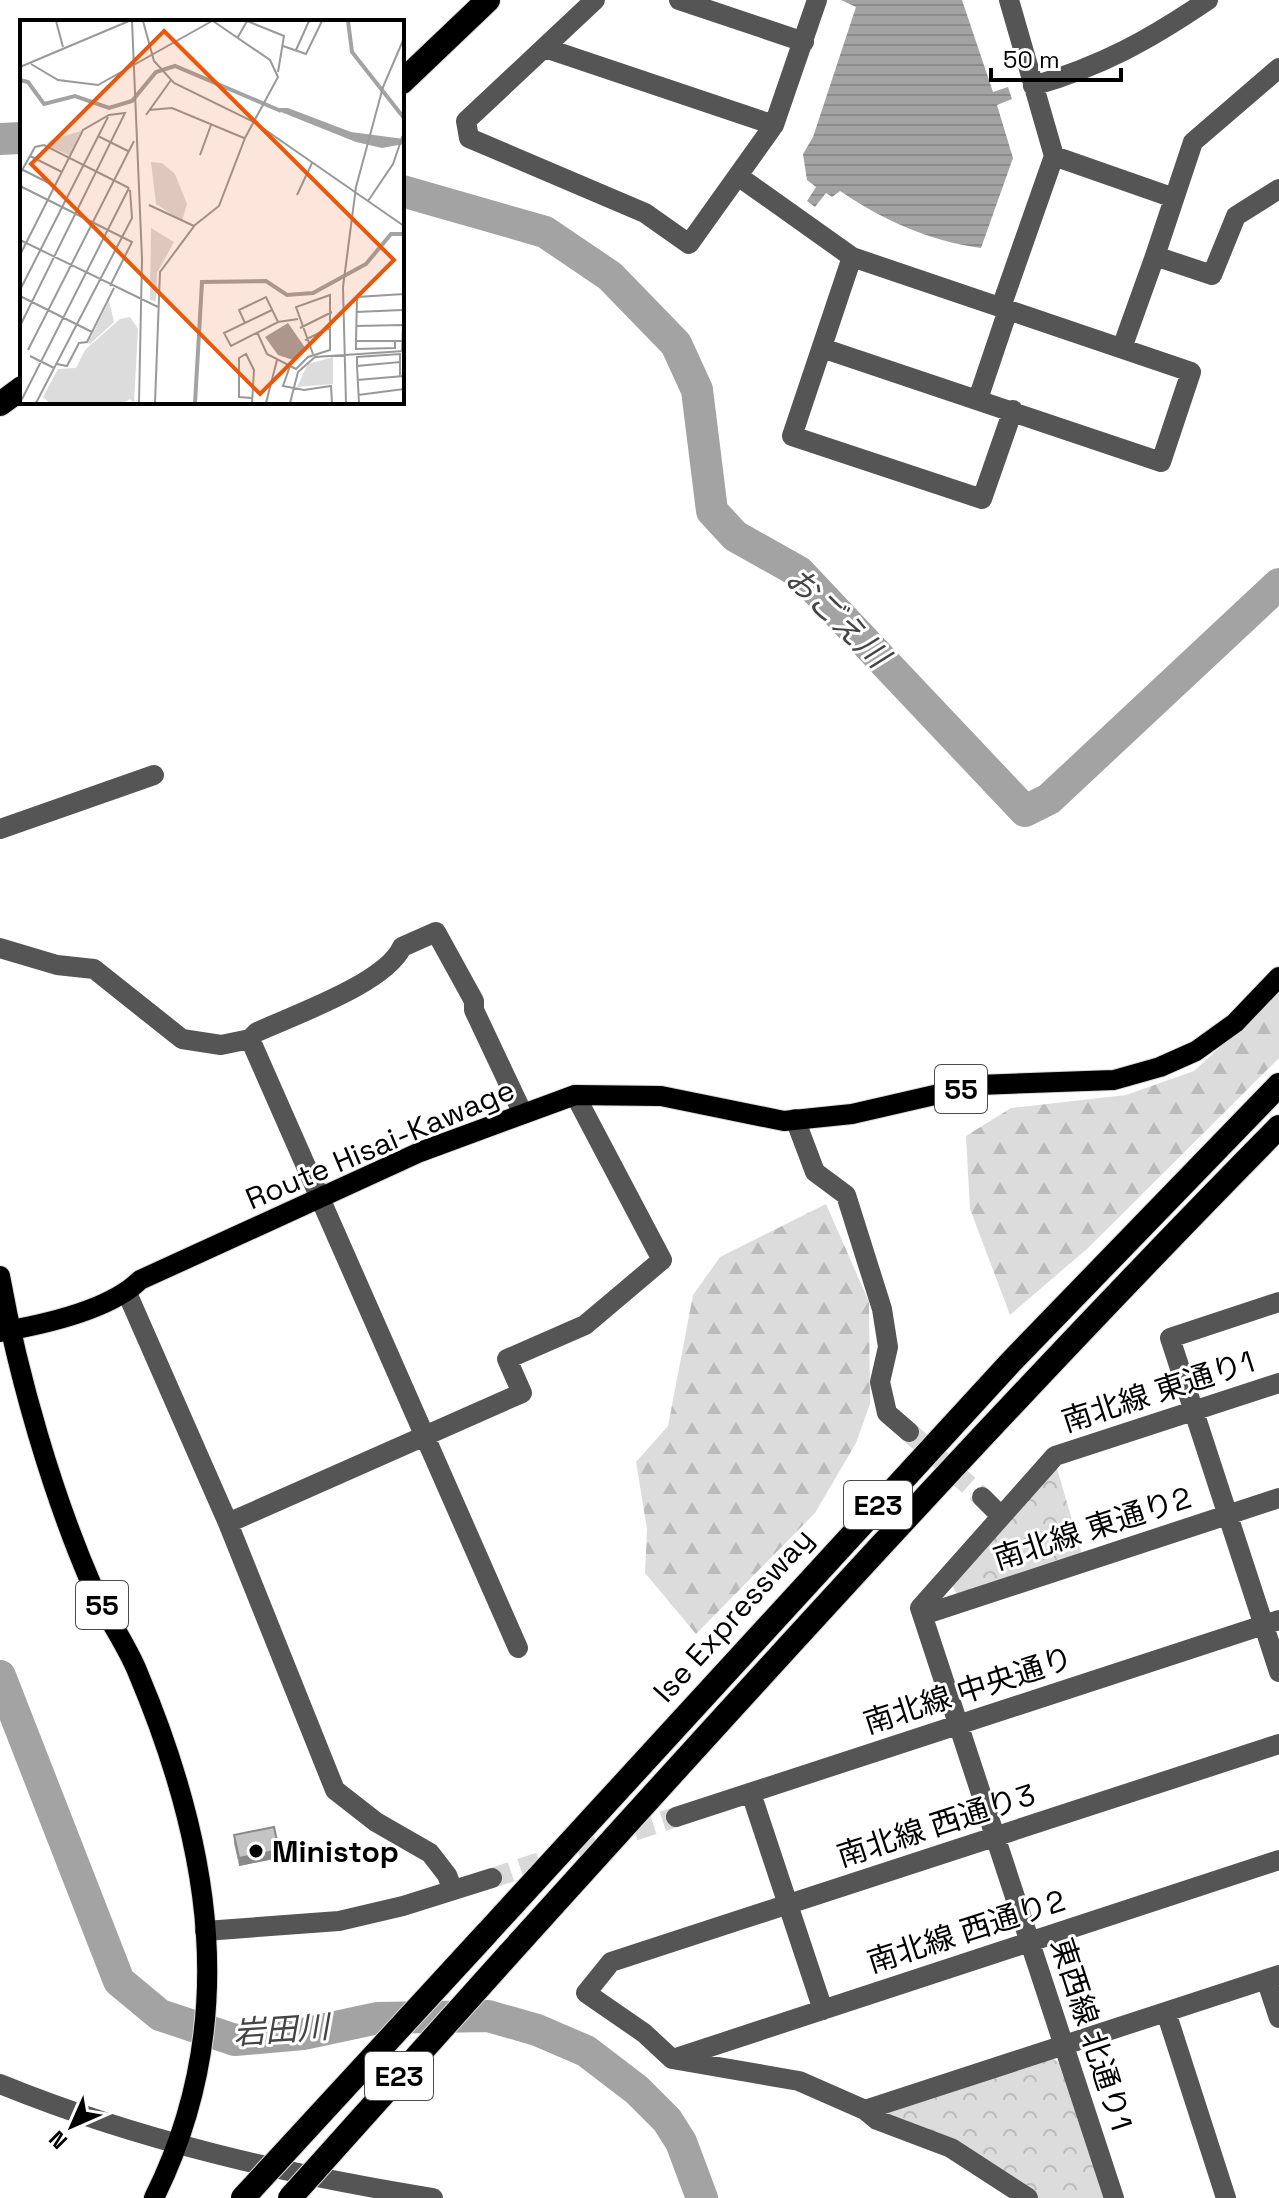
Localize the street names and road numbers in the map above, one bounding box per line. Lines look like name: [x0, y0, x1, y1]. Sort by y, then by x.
road number: 55: [935, 1065, 987, 1113]
street label: Route Hisai-Kawage: [240, 1070, 520, 1218]
street label: 南北線 東通り1: [1057, 1342, 1259, 1440]
street label: 南北線 東通り2: [988, 1478, 1196, 1578]
road number: E23: [844, 1481, 912, 1529]
street label: Ise Expressway: [644, 1520, 822, 1710]
road number: 55: [76, 1581, 128, 1629]
street label: 南北線 中央通り: [858, 1638, 1078, 1742]
street label: 南北線 西通り3: [832, 1775, 1040, 1875]
street label: 南北線 西通り2: [862, 1881, 1070, 1981]
street label: 東西線 北通り1: [1043, 1933, 1141, 2135]
road number: E23: [365, 2052, 433, 2100]

